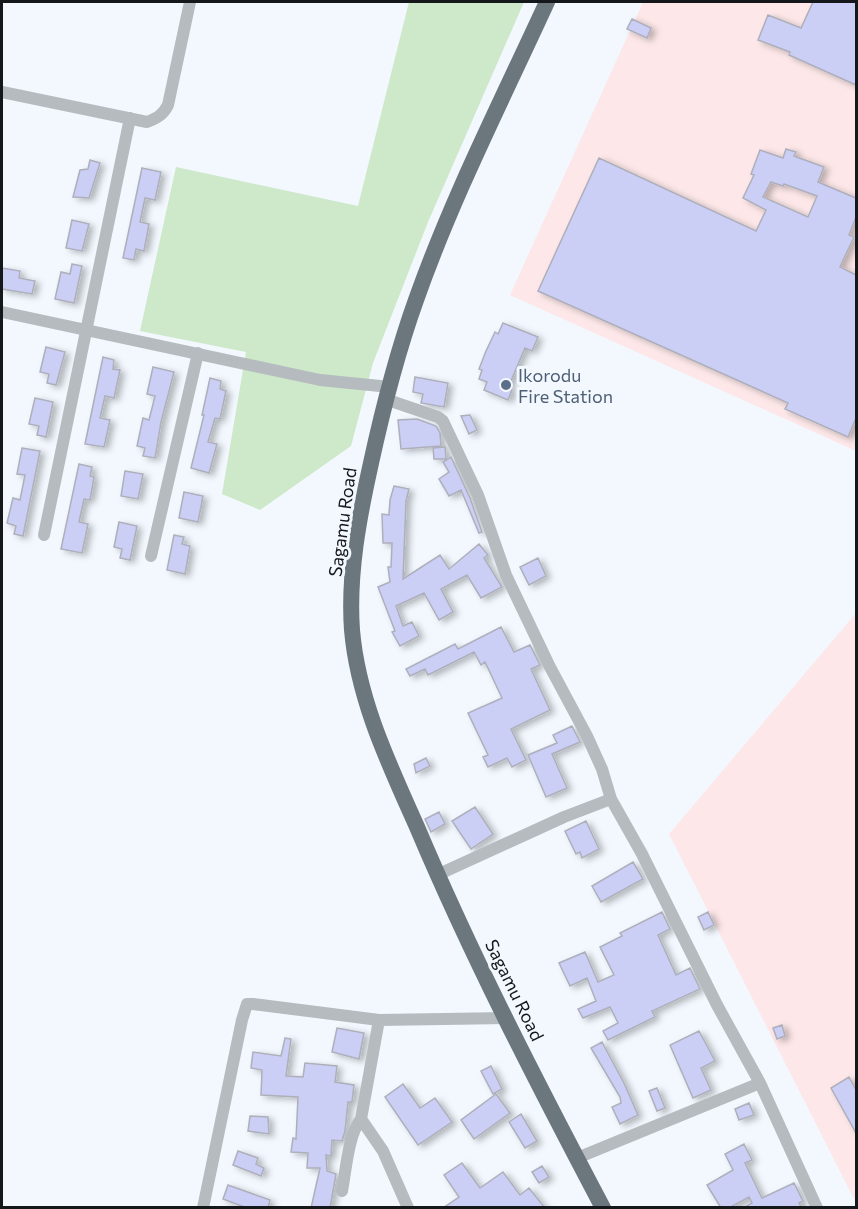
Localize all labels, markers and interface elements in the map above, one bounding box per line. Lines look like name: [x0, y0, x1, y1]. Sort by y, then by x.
place label: Ikorodu Fire Station: [518, 364, 613, 407]
marker: Ikorodu Fire Station: [499, 378, 513, 392]
street label: Sagamu Road: [323, 466, 361, 578]
street label: Sagamu Road: [481, 936, 549, 1044]

